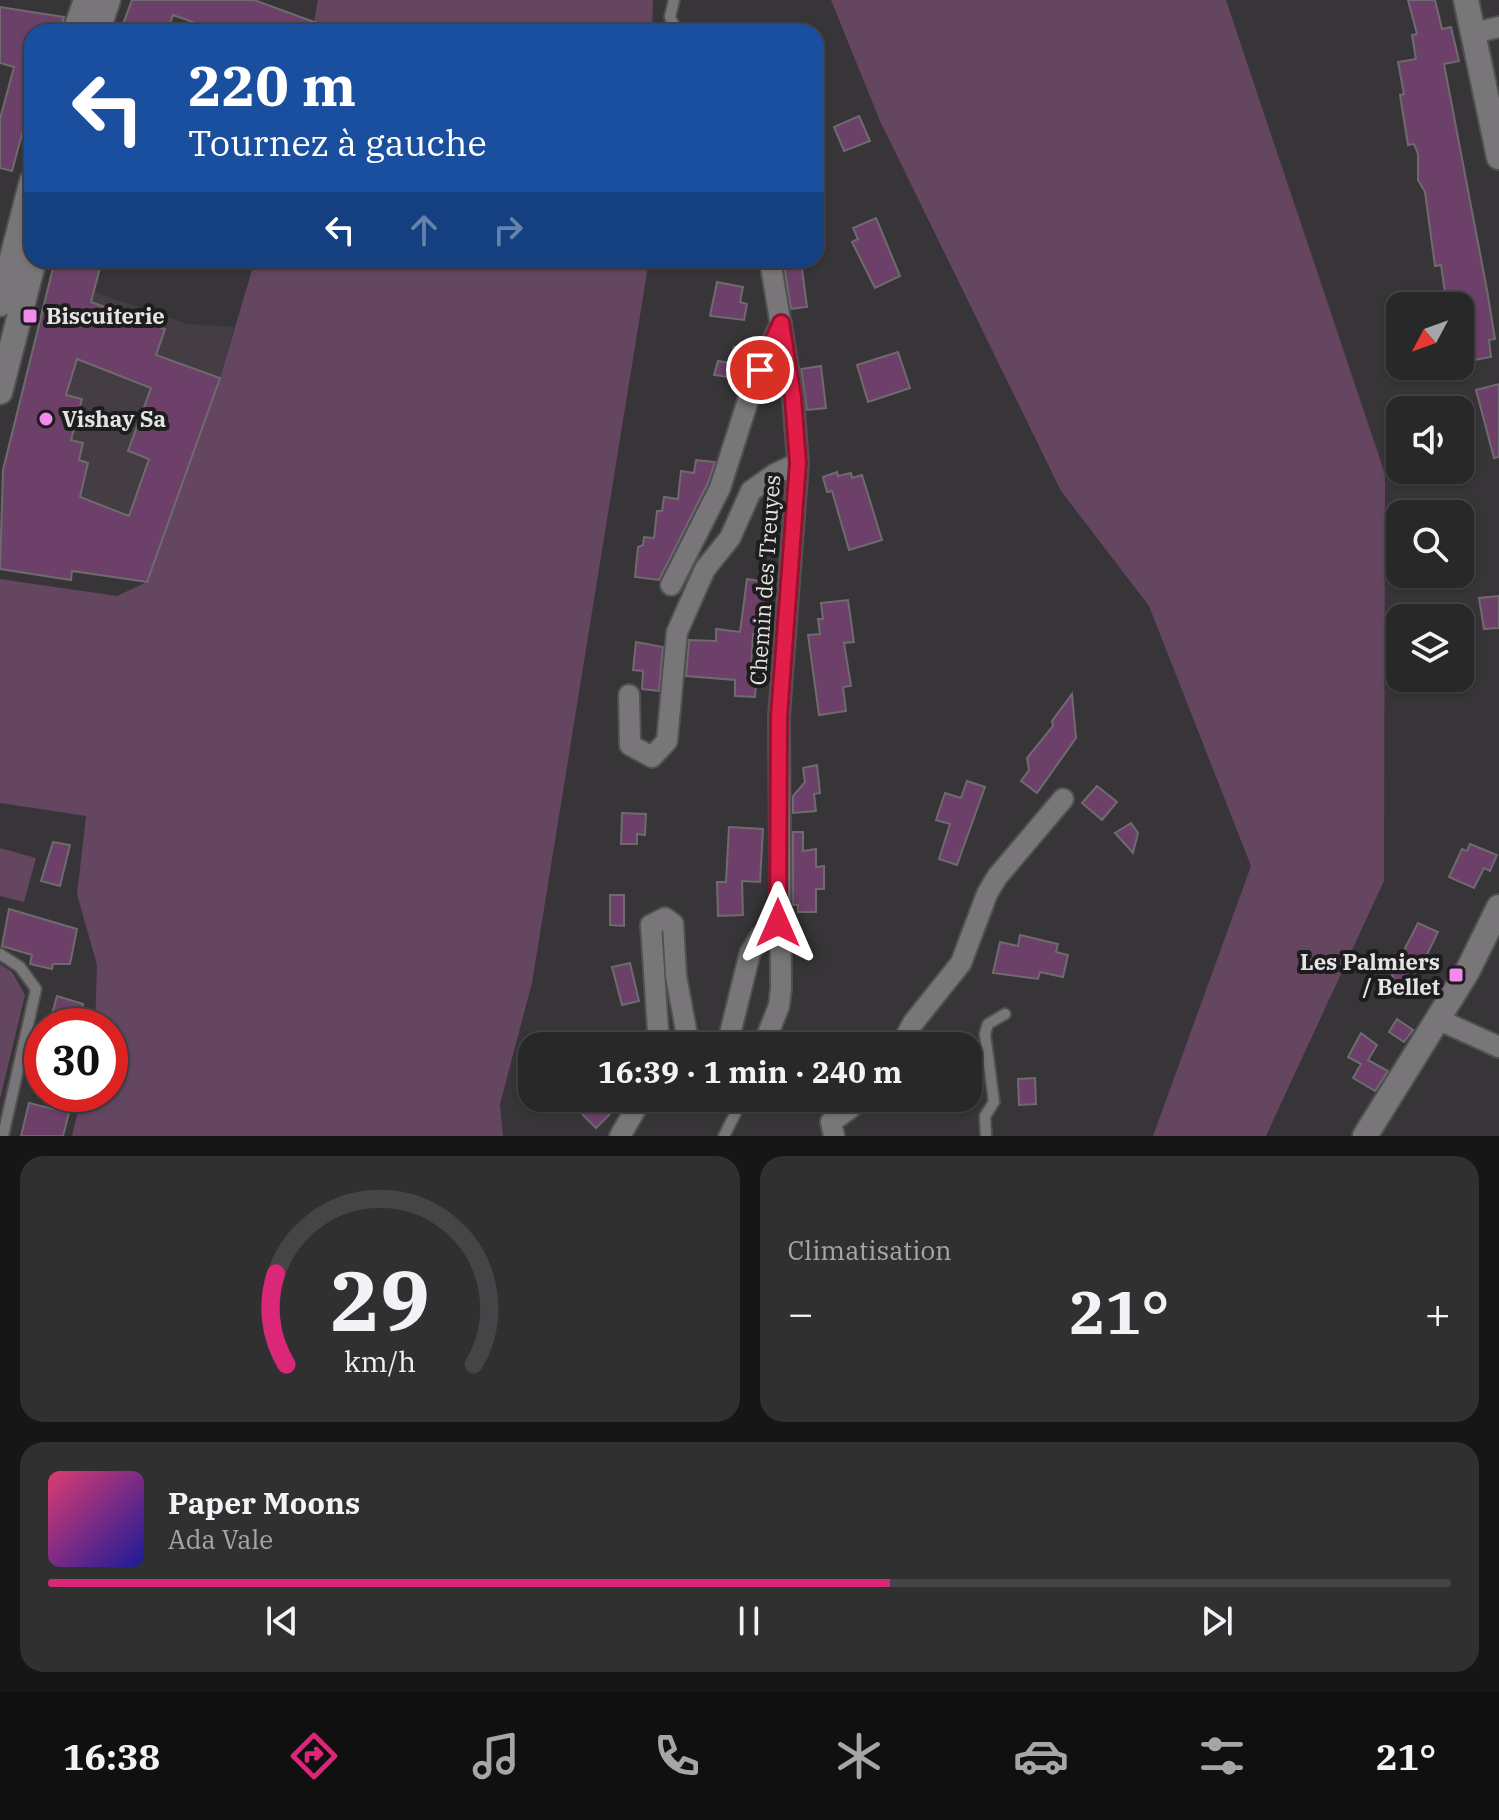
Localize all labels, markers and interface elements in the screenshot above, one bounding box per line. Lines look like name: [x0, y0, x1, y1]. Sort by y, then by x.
text: 220 m: [188, 49, 356, 121]
icon: left: [56, 56, 160, 160]
text: Tournez à gauche: [188, 119, 487, 166]
icon: left: [318, 208, 362, 252]
icon: ahead: [402, 208, 446, 252]
icon: right: [486, 208, 530, 252]
north arrow: [1386, 292, 1474, 380]
map controls: [1386, 292, 1474, 692]
place label: Biscuiterie: [46, 301, 165, 330]
marker: Biscuiterie: [21, 307, 39, 325]
pin: [726, 336, 794, 404]
icon: arrive: [738, 348, 782, 392]
button: sound: [1386, 396, 1474, 484]
place label: Vishay Sa: [62, 404, 166, 433]
marker: Vishay Sa: [37, 410, 55, 428]
street label: Chemin des Treuyes: [743, 474, 786, 686]
button: search: [1386, 500, 1474, 588]
button: layers: [1386, 604, 1474, 692]
position arrow: [736, 881, 820, 965]
place label: Les Palmiers / Bellet: [1300, 947, 1440, 1001]
marker: Les Palmiers / Bellet: [1447, 966, 1465, 984]
speed limit sign: 30: [24, 1008, 128, 1112]
text: 16:39 · 1 min · 240 m: [598, 1052, 902, 1091]
text: Climatisation: [788, 1233, 952, 1267]
text: 29: [330, 1246, 430, 1354]
text: 21°: [1069, 1272, 1169, 1351]
text: −: [788, 1284, 814, 1341]
text: +: [1425, 1284, 1451, 1341]
text: km/h: [344, 1343, 416, 1380]
text: Paper Moons: [168, 1483, 360, 1522]
text: Ada Vale: [168, 1522, 273, 1556]
icon: previous: [260, 1599, 304, 1643]
icon: pause: [727, 1599, 771, 1643]
icon: next: [1195, 1599, 1239, 1643]
icon: directions: [286, 1728, 342, 1784]
icon: music: [468, 1728, 524, 1784]
icon: phone: [649, 1728, 705, 1784]
icon: climate: [831, 1728, 887, 1784]
icon: car: [1013, 1728, 1069, 1784]
icon: filters: [1194, 1728, 1250, 1784]
text: 16:38: [63, 1733, 160, 1780]
text: 21°: [1376, 1733, 1436, 1780]

